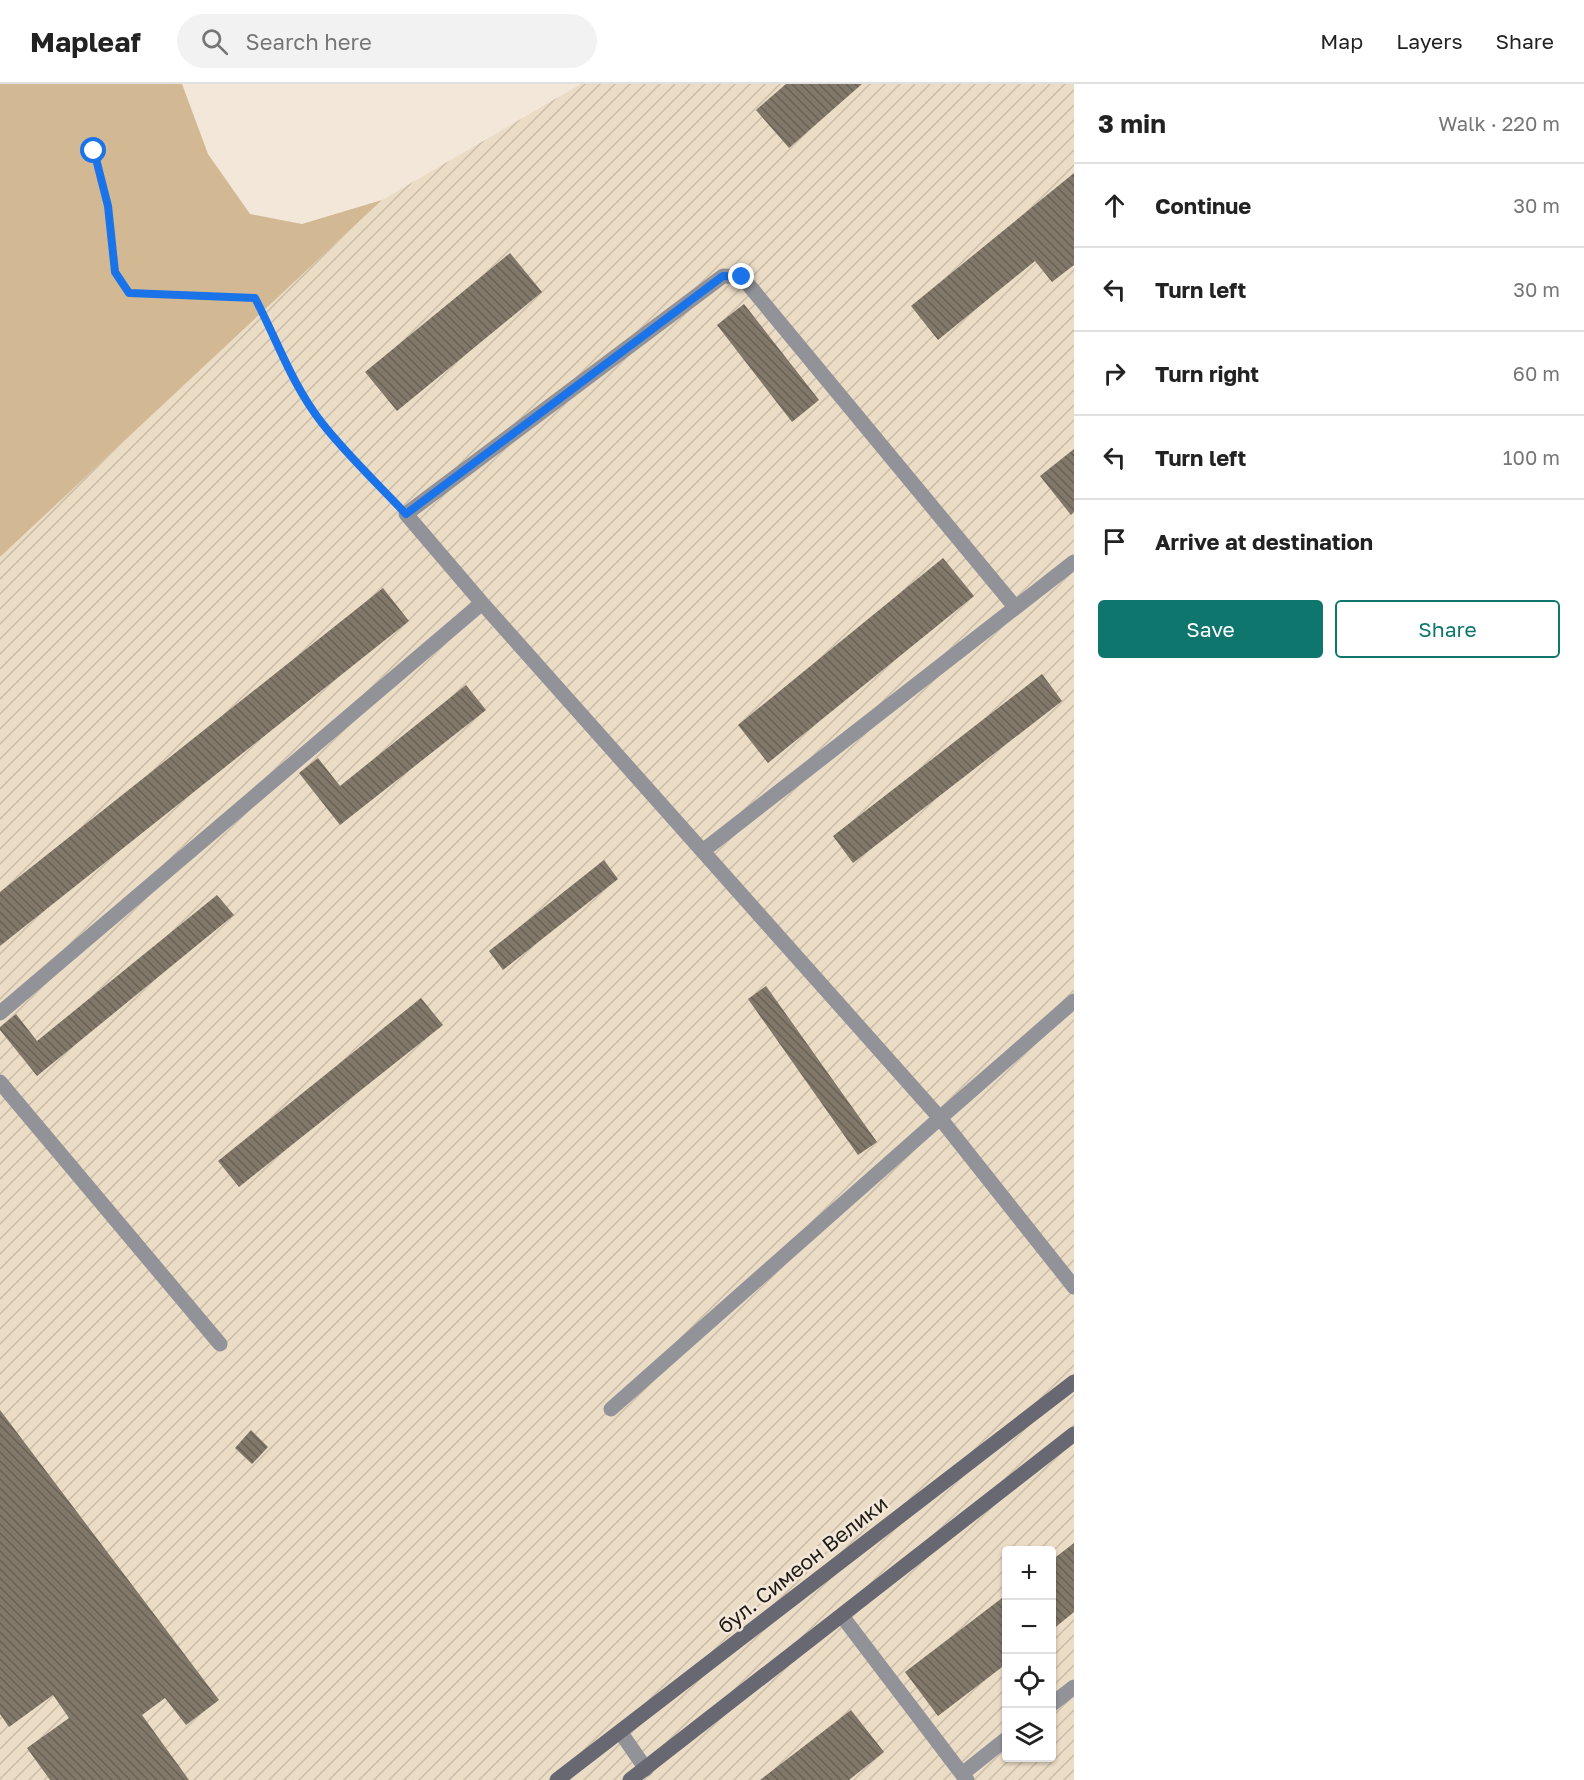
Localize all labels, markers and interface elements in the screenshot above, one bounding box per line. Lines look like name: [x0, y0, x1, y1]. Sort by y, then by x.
search box: [177, 14, 597, 68]
text: Mapleaf: [30, 25, 141, 58]
icon: search: [198, 25, 231, 58]
text: Search here: [246, 28, 372, 55]
text: Map: [1320, 28, 1363, 54]
text: Layers: [1396, 28, 1463, 54]
text: Share: [1496, 28, 1554, 54]
text: 3 min: [1098, 108, 1166, 139]
text: Walk · 220 m: [1438, 111, 1560, 135]
route start: [80, 137, 106, 163]
icon: ahead: [1098, 189, 1131, 222]
text: Continue: [1155, 192, 1251, 219]
text: 30 m: [1513, 193, 1560, 217]
route end: [728, 263, 754, 289]
icon: left: [1098, 273, 1131, 306]
text: Turn left: [1155, 276, 1246, 303]
text: 30 m: [1513, 277, 1560, 301]
icon: right: [1098, 357, 1131, 390]
text: Turn right: [1155, 360, 1259, 387]
text: 60 m: [1513, 361, 1560, 385]
icon: left: [1098, 441, 1131, 474]
text: Turn left: [1155, 444, 1246, 471]
text: 100 m: [1503, 445, 1560, 469]
icon: arrive: [1098, 525, 1131, 558]
text: Arrive at destination: [1155, 528, 1373, 555]
button: Save: [1098, 600, 1323, 658]
button: Share: [1335, 600, 1560, 658]
street label: бул. Симеон Велики: [712, 1490, 892, 1639]
map controls: [1002, 1546, 1056, 1762]
button: +: [1002, 1546, 1056, 1600]
button: −: [1002, 1600, 1056, 1654]
button: locate: [1002, 1654, 1056, 1708]
button: layers: [1002, 1708, 1056, 1762]

